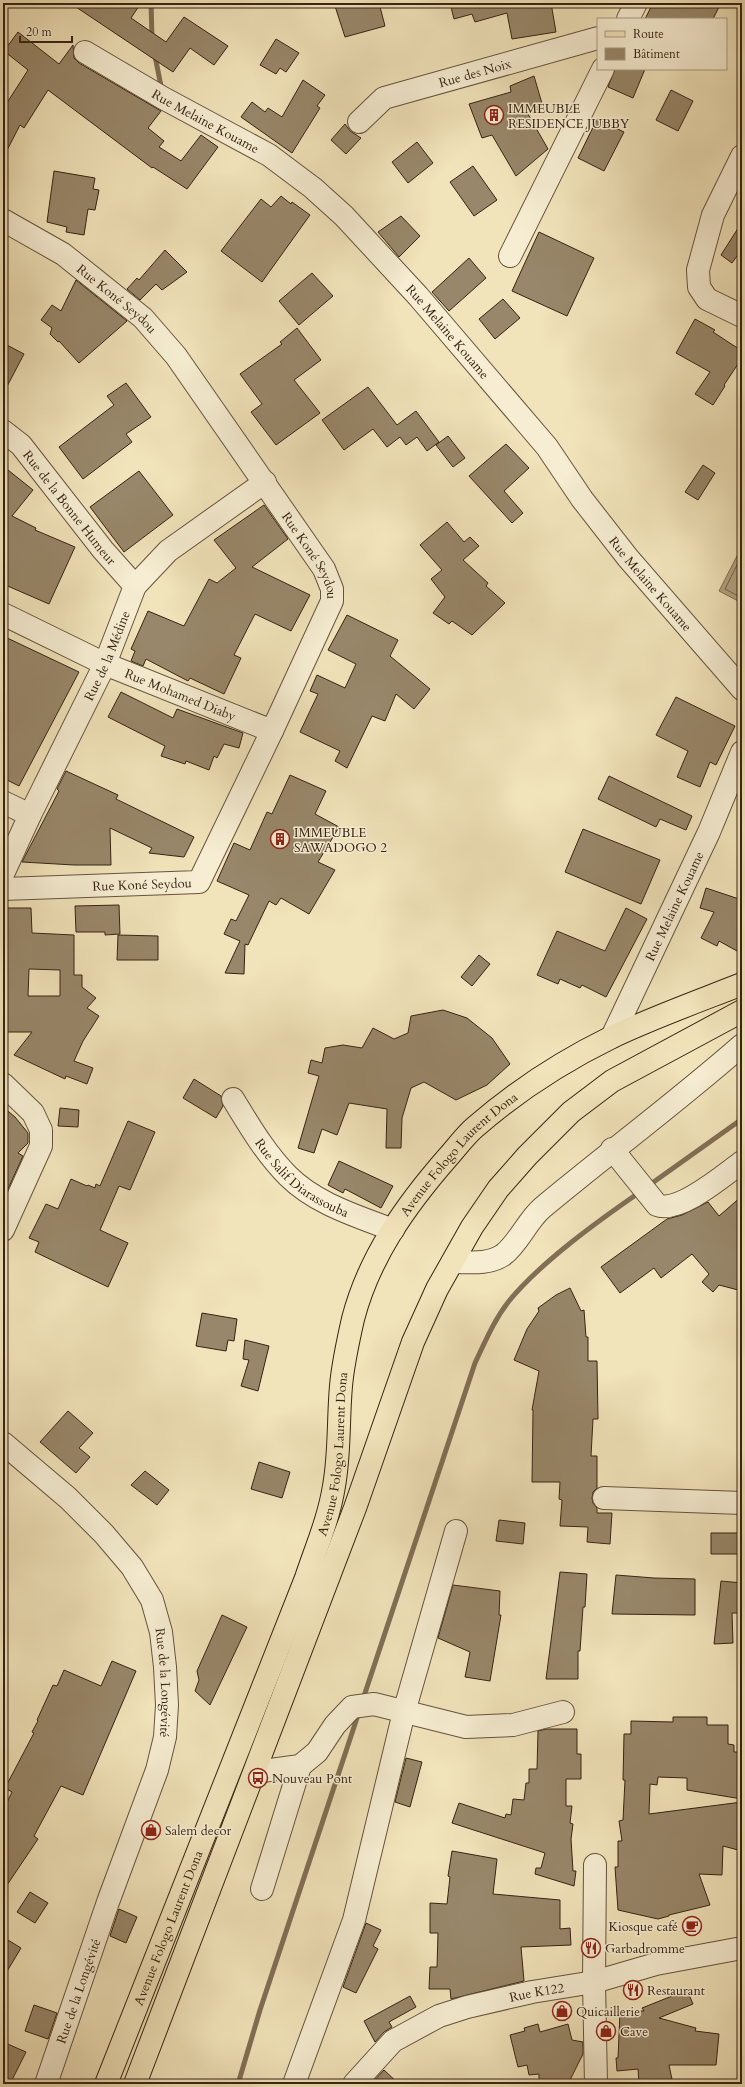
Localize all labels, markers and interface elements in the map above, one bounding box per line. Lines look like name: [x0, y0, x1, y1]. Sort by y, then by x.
scale bar: [20, 18, 72, 44]
legend: [597, 18, 727, 70]
text: 20 m: [26, 24, 53, 40]
text: Route: [633, 26, 664, 42]
text: Bâtiment: [633, 46, 680, 62]
street label: Rue des Noix: [437, 55, 514, 92]
street label: Rue Melaine Kouame: [148, 85, 262, 158]
place label: IMMEUBLE RESIDENCE JUBBY: [508, 100, 630, 133]
building icon: IMMEUBLE RESIDENCE JUBBY: [483, 104, 505, 126]
street label: Rue Koné Seydou: [73, 260, 160, 338]
street label: Rue Melaine Kouame: [402, 281, 493, 383]
street label: Rue de la Bonne Humeur: [18, 447, 120, 569]
street label: Rue Koné Seydou: [277, 509, 341, 599]
street label: Rue Melaine Kouame: [604, 533, 696, 636]
street label: Rue de la Médine: [80, 608, 135, 704]
street label: Rue Mohamed Diaby: [122, 665, 239, 726]
place label: IMMEUBLE SAWADOGO 2: [294, 824, 387, 857]
building icon: IMMEUBLE SAWADOGO 2: [269, 828, 291, 850]
street label: Rue Melaine Kouame: [641, 848, 709, 964]
street label: Rue Koné Seydou: [92, 874, 192, 896]
street label: Avenue Fologo Laurent Dona: [396, 1088, 522, 1220]
street label: Rue Salif Diarassouba: [250, 1135, 352, 1222]
street label: Avenue Fologo Laurent Dona: [313, 1371, 353, 1538]
street label: Rue de la Longévité: [151, 1627, 175, 1738]
bus stop icon: Nouveau Pont: [247, 1767, 269, 1789]
place label: Nouveau Pont: [272, 1770, 352, 1788]
shop icon: Salem decor: [140, 1819, 162, 1841]
place label: Salem decor: [165, 1822, 232, 1840]
street label: Avenue Fologo Laurent Dona: [130, 1848, 208, 2008]
cafe icon: Kiosque café: [681, 1915, 703, 1937]
place label: Kiosque café: [608, 1918, 678, 1936]
street label: Rue de la Longévité: [53, 1936, 105, 2046]
restaurant icon: Garbadromme: [580, 1937, 602, 1959]
place label: Garbadromme: [605, 1940, 685, 1958]
street label: Rue K122: [508, 1979, 566, 2007]
restaurant icon: Restaurant: [622, 1979, 644, 2001]
place label: Restaurant: [647, 1982, 705, 2000]
shop icon: Quicaillerie: [551, 2000, 573, 2022]
place label: Quicaillerie: [576, 2003, 640, 2021]
shop icon: Cave: [595, 2020, 617, 2042]
place label: Cave: [620, 2023, 648, 2041]

